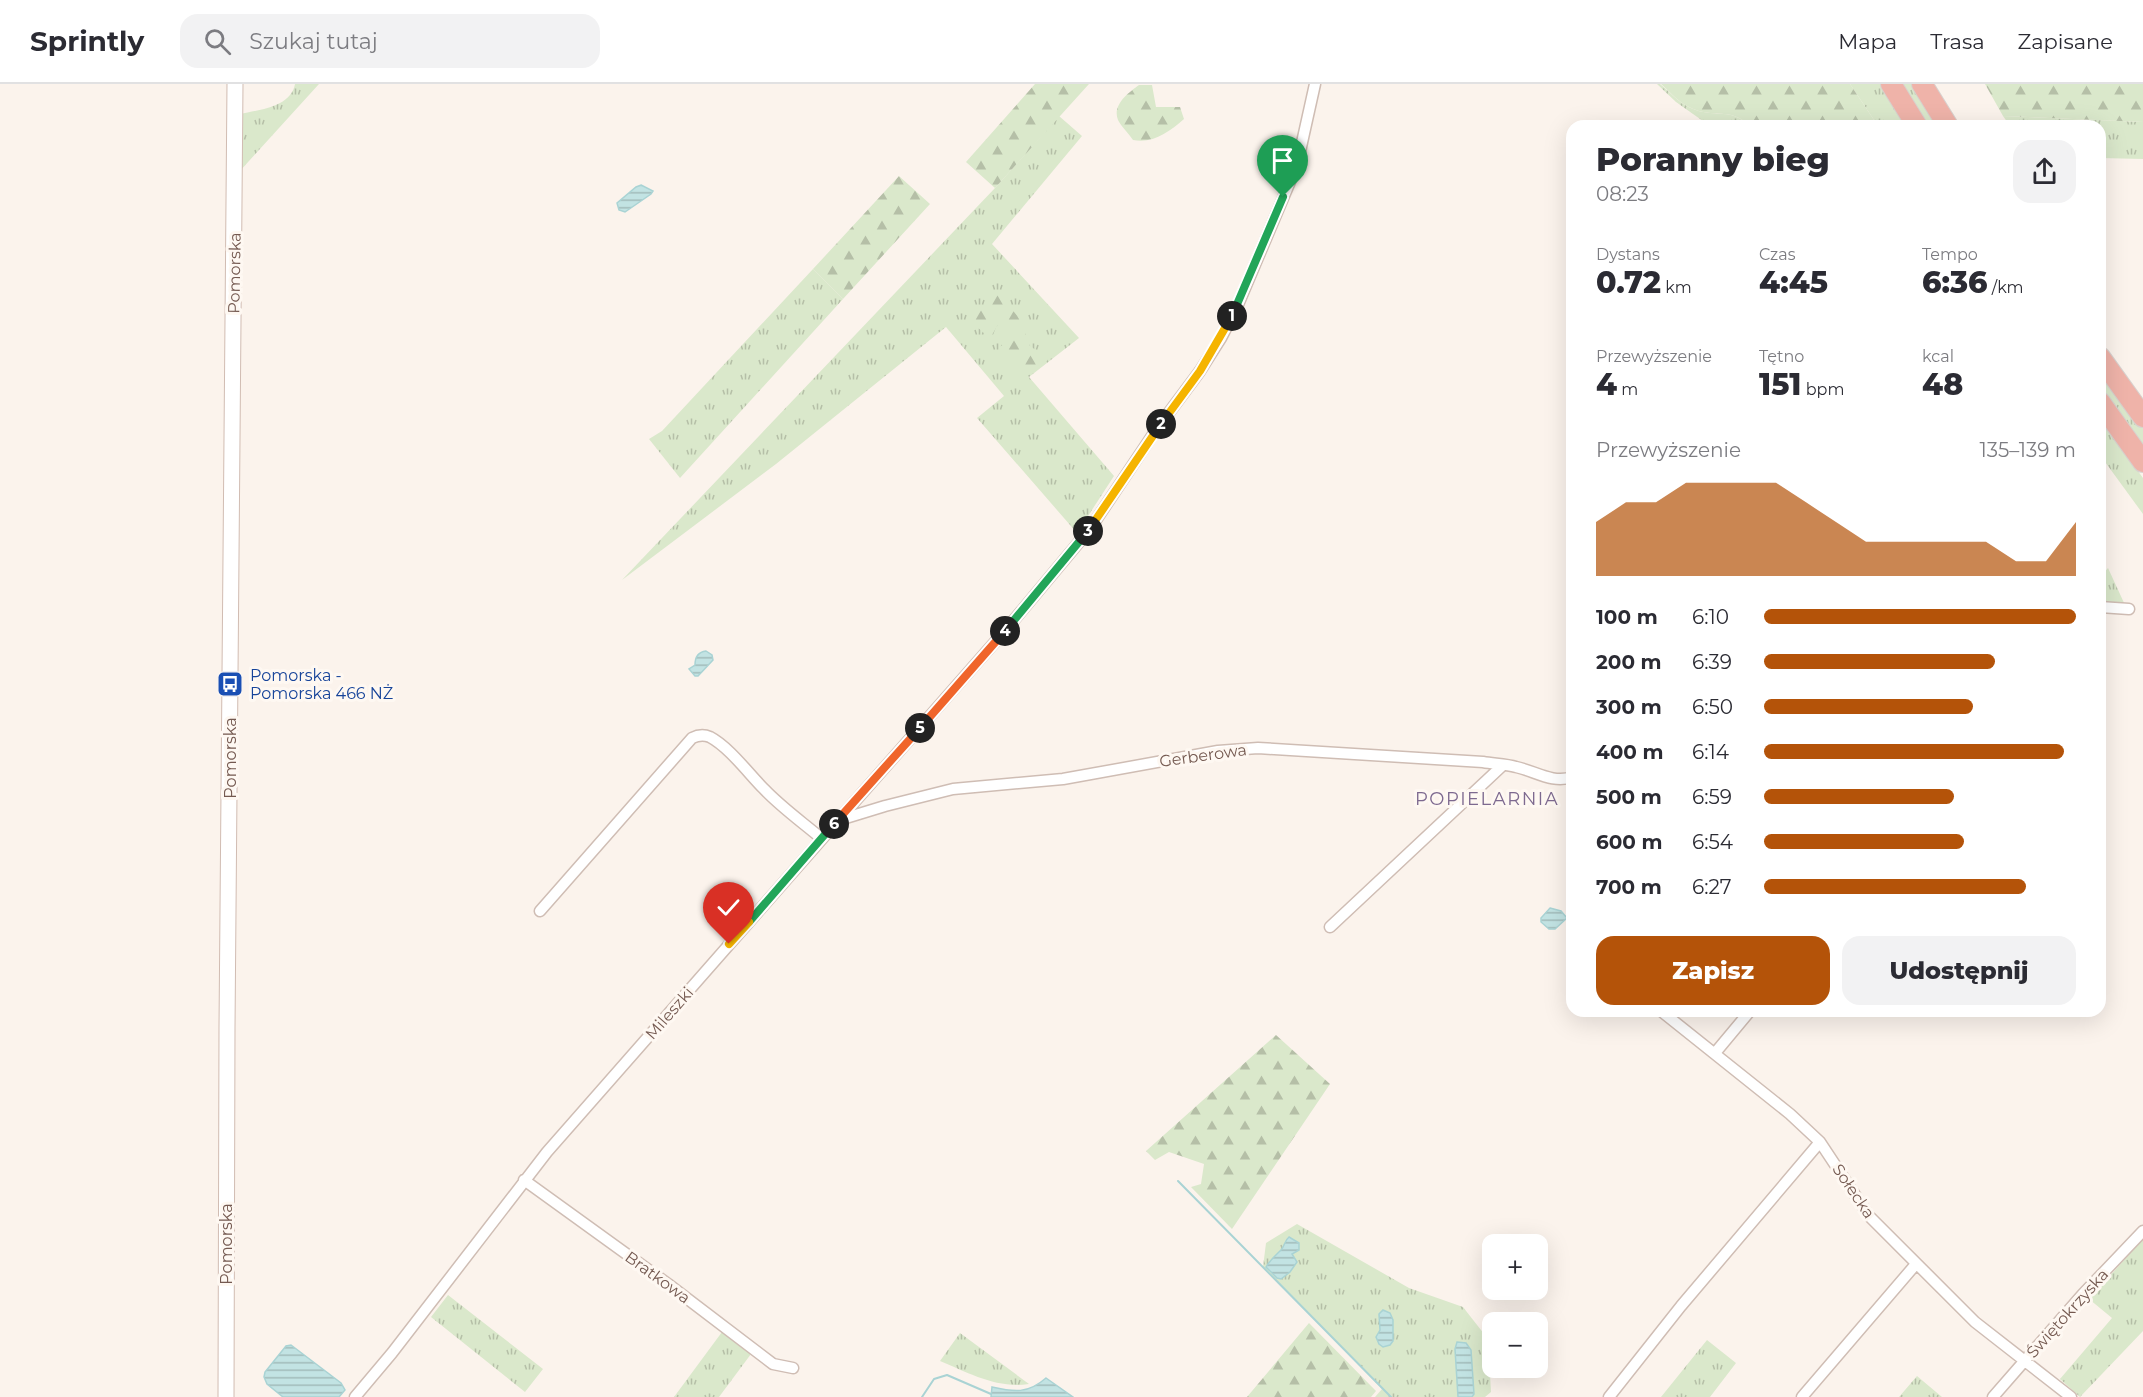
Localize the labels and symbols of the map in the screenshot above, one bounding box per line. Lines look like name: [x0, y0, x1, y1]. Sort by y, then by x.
pin: [1257, 135, 1308, 197]
street label: Pomorska: [224, 232, 245, 314]
pin: 1: [1217, 301, 1247, 331]
pin: 2: [1146, 409, 1176, 439]
pin: 3: [1073, 516, 1103, 546]
pin: 4: [990, 616, 1020, 646]
place label: Pomorska - Pomorska 466 NŻ: [250, 666, 393, 703]
bus stop icon: Pomorska - Pomorska 466 NŻ: [215, 669, 245, 699]
pin: 5: [905, 713, 935, 743]
street label: Pomorska: [221, 717, 240, 799]
street label: Gerberowa: [1158, 740, 1248, 771]
district label: POPIELARNIA: [1415, 788, 1559, 810]
pin: 6: [819, 809, 849, 839]
pin: [703, 882, 754, 944]
street label: Mileszki: [641, 983, 697, 1043]
street label: Sołecka: [1828, 1160, 1879, 1222]
street label: Pomorska: [217, 1203, 236, 1285]
street label: Bratkowa: [621, 1247, 694, 1307]
street label: Świętokrzyska: [2023, 1265, 2112, 1362]

